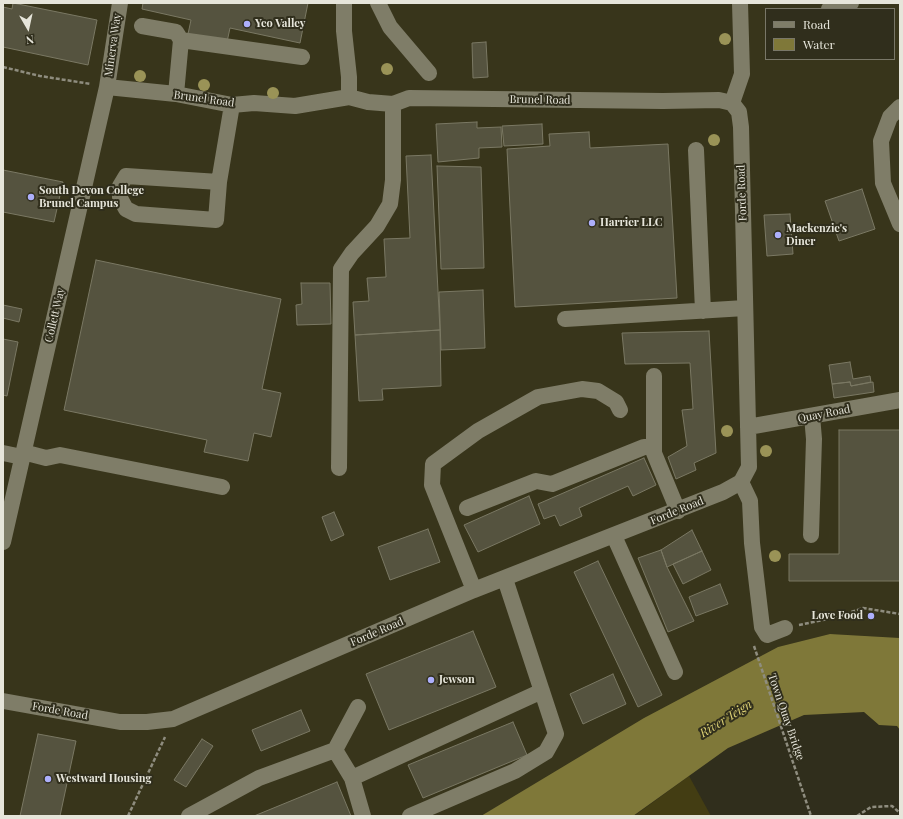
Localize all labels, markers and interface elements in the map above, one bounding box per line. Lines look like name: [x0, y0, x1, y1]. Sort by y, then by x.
north arrow: [8, 8, 48, 48]
legend: [765, 8, 895, 60]
street label: Minerva Way: [102, 13, 124, 77]
text: Road: [803, 16, 830, 32]
place label: Yeo Valley: [255, 17, 305, 31]
marker: Yeo Valley: [242, 19, 252, 29]
text: N: [25, 32, 35, 48]
text: Water: [803, 36, 835, 52]
street label: Brunel Road: [173, 88, 235, 110]
street label: Brunel Road: [509, 93, 571, 107]
street label: Forde Road: [734, 165, 750, 221]
place label: South Devon College Brunel Campus: [39, 184, 144, 210]
marker: South Devon College Brunel Campus: [26, 192, 36, 202]
place label: Harrier LLC: [600, 216, 663, 230]
marker: Harrier LLC: [587, 218, 597, 228]
place label: Mackenzie's Diner: [786, 222, 847, 248]
marker: Mackenzie's Diner: [773, 230, 783, 240]
street label: Collett Way: [42, 286, 68, 344]
street label: Quay Road: [797, 402, 851, 426]
street label: Forde Road: [648, 494, 706, 528]
place label: Love Food: [811, 609, 863, 623]
marker: Love Food: [866, 611, 876, 621]
street label: Forde Road: [348, 615, 406, 649]
street label: Town Quay Bridge: [765, 672, 807, 762]
place label: Jewson: [439, 673, 475, 687]
marker: Jewson: [426, 675, 436, 685]
water label: River Teign: [697, 697, 755, 741]
street label: Forde Road: [31, 700, 89, 722]
place label: Westward Housing: [56, 772, 152, 786]
marker: Westward Housing: [43, 774, 53, 784]

